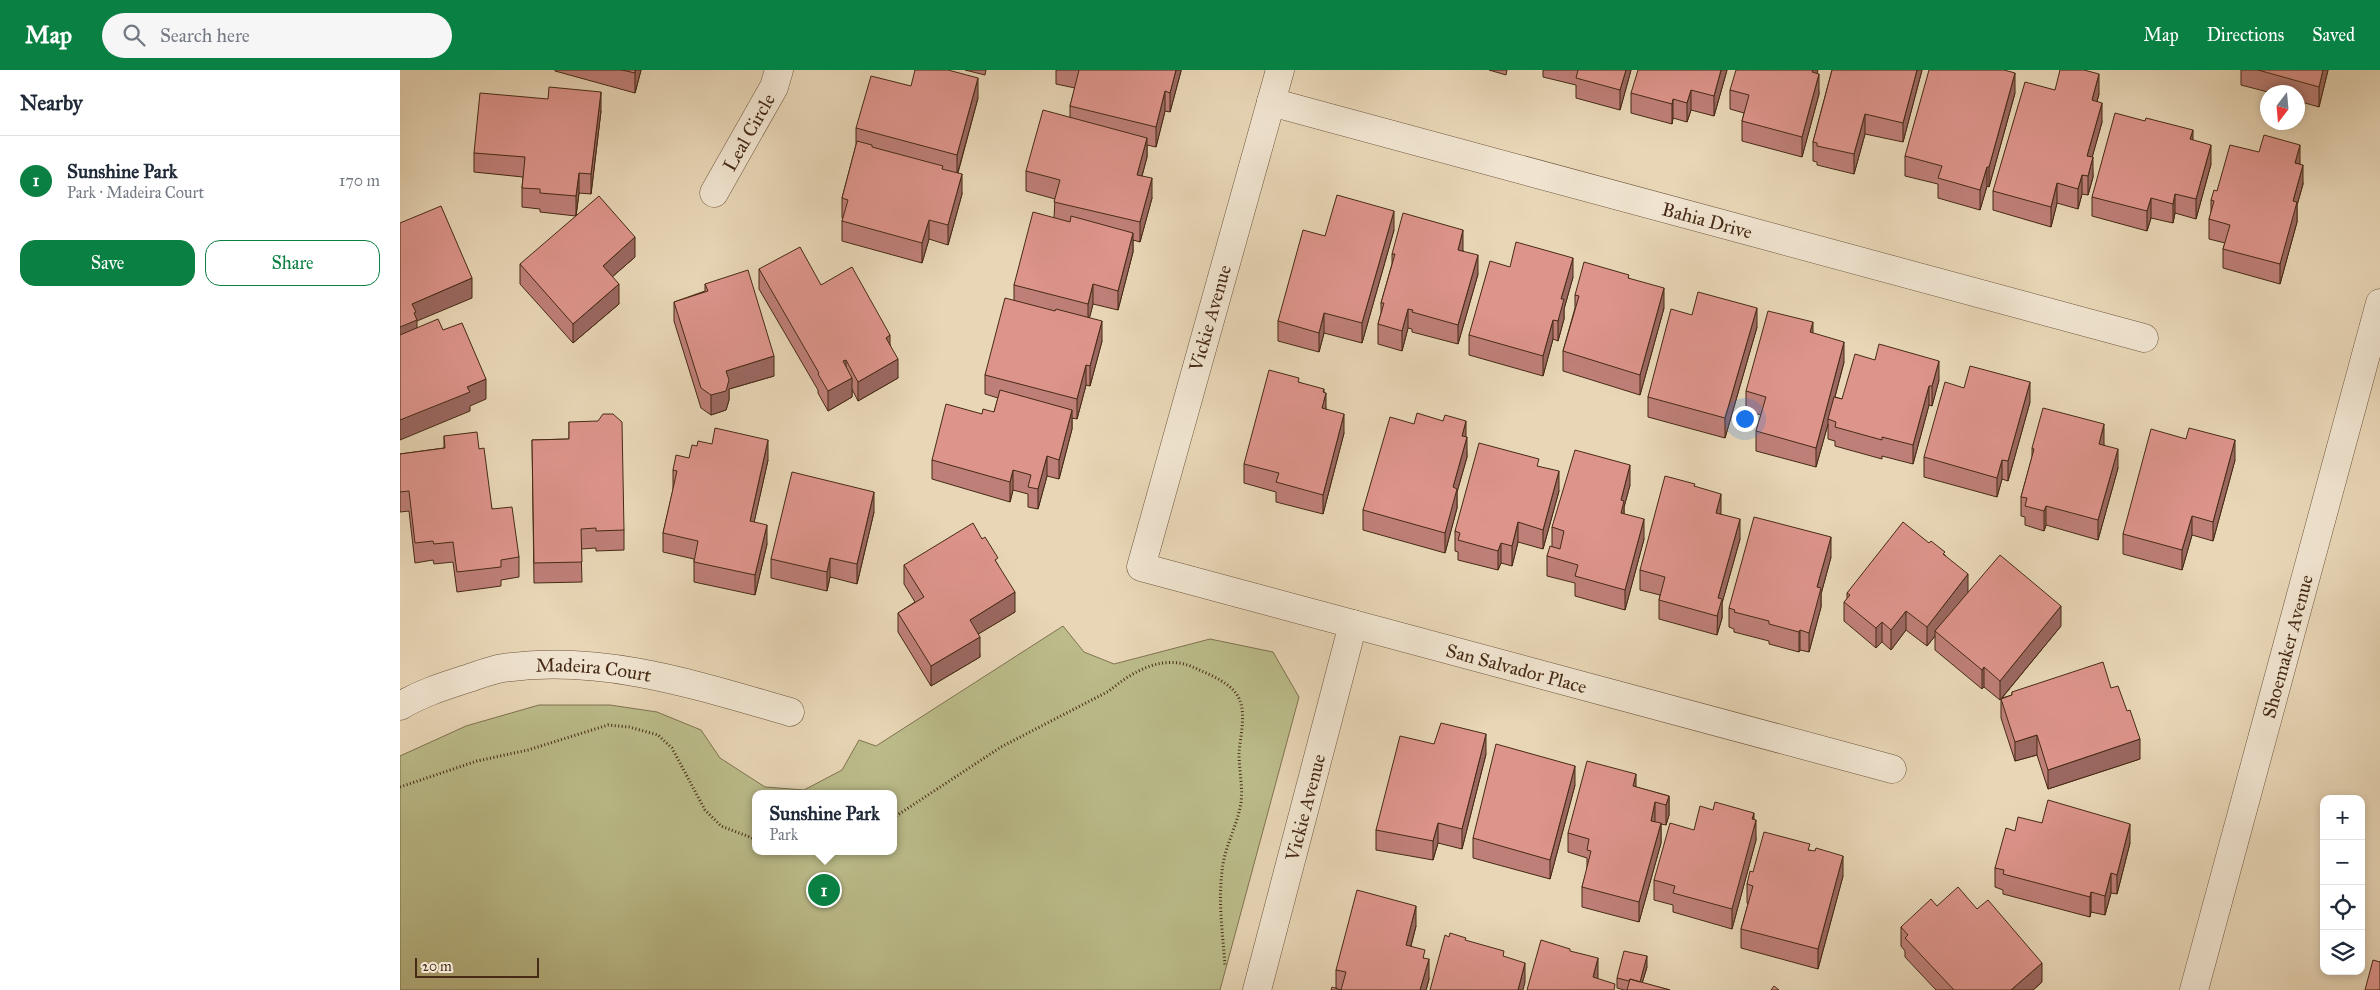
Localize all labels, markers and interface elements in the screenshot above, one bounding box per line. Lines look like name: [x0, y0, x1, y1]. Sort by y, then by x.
search box: [102, 13, 452, 58]
text: Map: [25, 20, 72, 50]
icon: search: [120, 21, 148, 49]
text: Search here: [160, 24, 250, 47]
text: Map: [2143, 24, 2179, 46]
text: Directions: [2207, 24, 2284, 46]
text: Saved: [2312, 24, 2355, 46]
north arrow: [2260, 85, 2305, 130]
street label: Leal Circle: [717, 89, 780, 175]
text: Nearby: [20, 90, 83, 116]
text: Sunshine Park: [67, 160, 178, 183]
text: 1: [33, 171, 39, 190]
text: 170 m: [339, 171, 380, 190]
text: Park · Madeira Court: [67, 183, 204, 202]
street label: Bahia Drive: [1660, 197, 1755, 243]
button: Save: [20, 240, 195, 286]
button: Share: [205, 240, 380, 286]
street label: Vickie Avenue: [1184, 262, 1236, 375]
your location: [1732, 406, 1758, 432]
street label: Shoemaker Avenue: [2257, 572, 2317, 721]
street label: San Salvador Place: [1444, 638, 1590, 698]
street label: Madeira Court: [535, 653, 654, 686]
street label: Vickie Avenue: [1280, 751, 1330, 864]
popup: [752, 790, 897, 855]
map controls: [2320, 795, 2365, 975]
button: +: [2320, 795, 2365, 840]
text: Sunshine Park: [769, 802, 880, 825]
text: Park: [769, 825, 798, 844]
button: −: [2320, 840, 2365, 885]
pin: 1: [808, 871, 840, 909]
button: locate: [2320, 885, 2365, 930]
button: layers: [2320, 930, 2365, 975]
scale bar: [415, 955, 539, 978]
text: 20 m: [422, 958, 452, 975]

